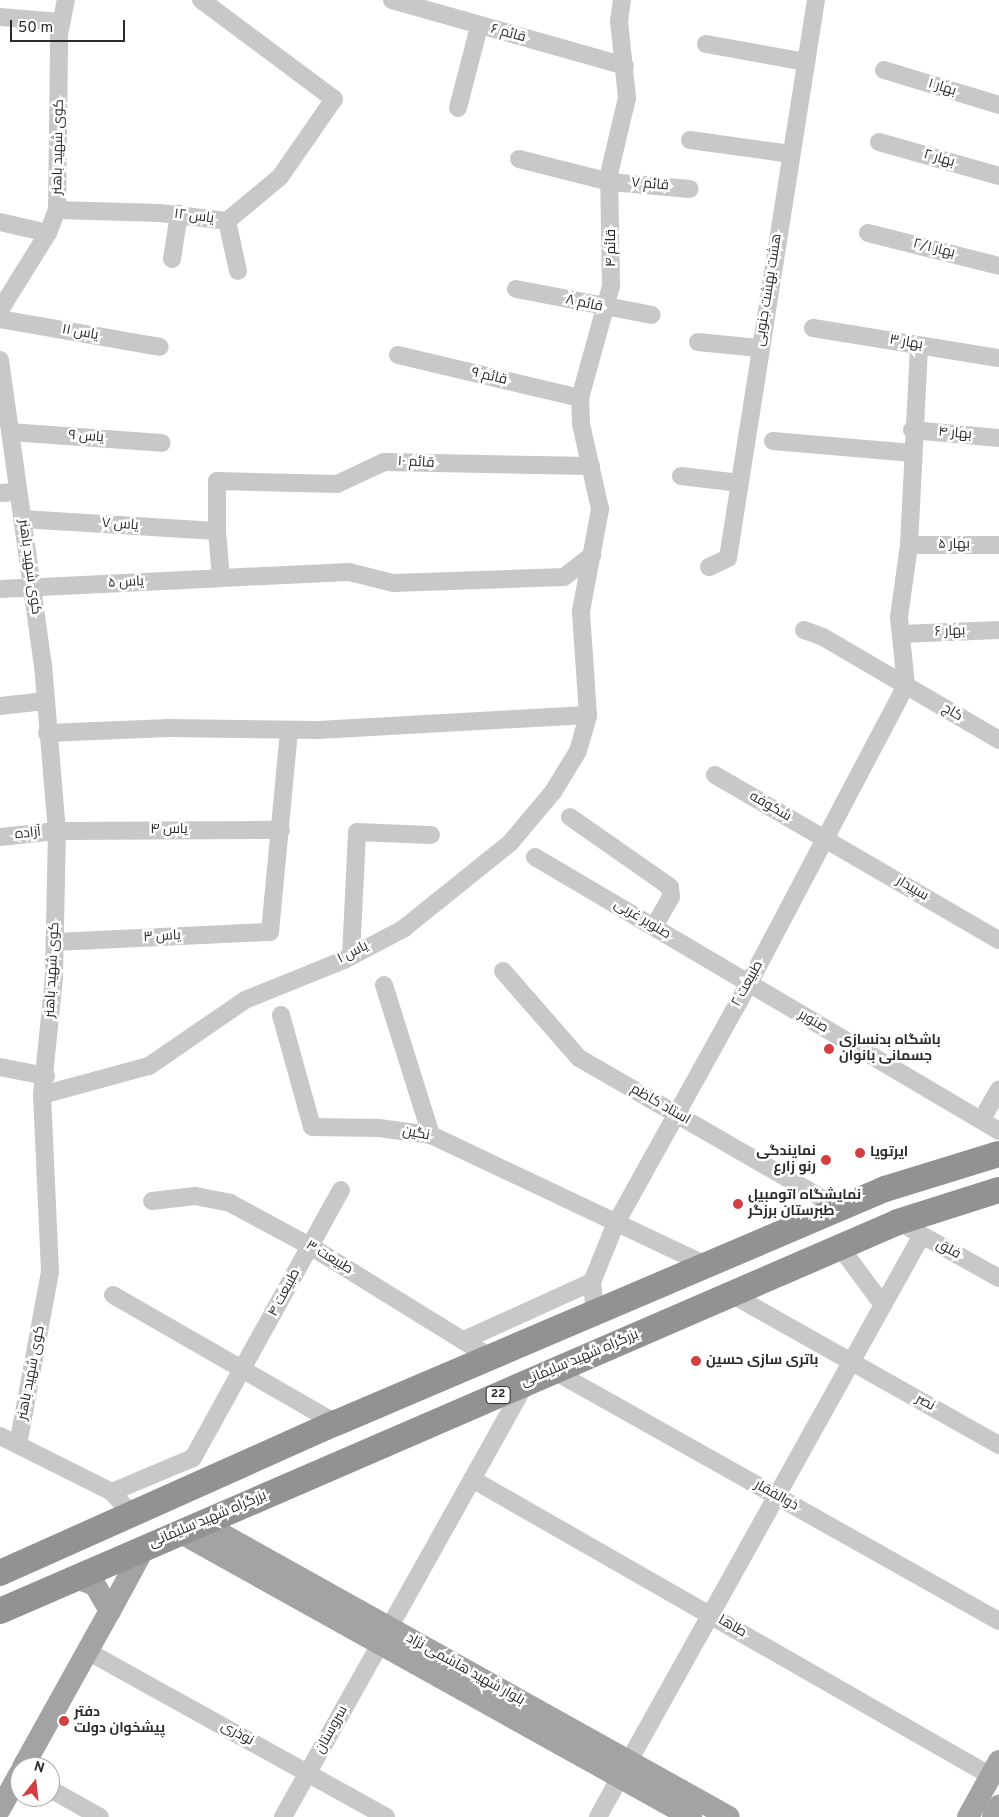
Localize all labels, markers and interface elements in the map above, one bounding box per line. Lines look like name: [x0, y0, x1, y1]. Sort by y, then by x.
scale bar: [12, 10, 128, 42]
text: 50 m: [18, 19, 53, 38]
street label: قائم ۶: [489, 21, 527, 47]
street label: بهار ۱: [926, 76, 958, 100]
street label: کوی شهید باهنر: [50, 99, 68, 195]
street label: بهار ۲: [922, 147, 956, 171]
street label: قائم ۷: [631, 175, 669, 195]
street label: یاس ۱۲: [173, 206, 215, 228]
street label: قائم ۴: [604, 229, 620, 267]
street label: هشت بهشت جنوبی: [752, 233, 786, 347]
street label: بهار ۲/۱: [911, 236, 957, 262]
street label: قائم ۸: [564, 292, 604, 316]
street label: یاس ۱۱: [60, 322, 100, 344]
street label: بهار ۳: [888, 332, 924, 354]
street label: قائم ۹: [469, 365, 509, 389]
street label: بهار ۴: [938, 424, 972, 444]
street label: یاس ۹: [68, 427, 104, 447]
street label: قائم ۱۰: [397, 454, 435, 472]
street label: یاس ۷: [101, 515, 139, 535]
street label: کوی شهید باهنر: [14, 518, 44, 616]
street label: بهار ۵: [938, 536, 970, 554]
street label: یاس ۵: [108, 574, 144, 592]
street label: بهار ۶: [934, 623, 966, 641]
street label: کاج: [939, 700, 965, 726]
street label: شکوفه: [746, 788, 794, 826]
street label: یاس ۴: [150, 822, 188, 838]
street label: آزاده: [14, 824, 42, 844]
street label: سپیدار: [893, 873, 931, 905]
street label: صنوبر غربی: [610, 896, 674, 944]
street label: کوی شهید باهنر: [42, 922, 64, 1018]
street label: یاس ۳: [143, 928, 181, 946]
street label: یاس ۱: [335, 938, 371, 968]
street label: طبیعت ۲: [729, 958, 767, 1010]
street label: صنوبر: [795, 1007, 831, 1037]
place label: باشگاه بدنسازی جسمانی بانوان: [839, 1033, 941, 1066]
marker: باشگاه بدنسازی جسمانی بانوان: [823, 1043, 835, 1055]
street label: استاد کاظم: [627, 1081, 693, 1129]
street label: نگین: [401, 1123, 431, 1145]
place label: نمایندگی رنو زارع: [756, 1144, 816, 1176]
place label: ایرتویا: [870, 1145, 908, 1161]
marker: ایرتویا: [854, 1147, 866, 1159]
marker: نمایندگی رنو زارع: [820, 1154, 832, 1166]
place label: نمایشگاه اتومبیل طبرستان برزگر: [748, 1188, 861, 1220]
marker: نمایشگاه اتومبیل طبرستان برزگر: [732, 1198, 744, 1210]
street label: طبیعت ٣: [303, 1237, 355, 1279]
street label: فلق: [933, 1237, 963, 1263]
street label: طبیعت ۴: [265, 1266, 305, 1320]
street label: کوی شهید باهنر: [15, 1324, 49, 1422]
street label: بزرگراه شهید سلیمانی: [519, 1327, 641, 1391]
place label: باتری سازی حسین: [706, 1353, 818, 1369]
marker: باتری سازی حسین: [690, 1355, 702, 1367]
road number: 22: [486, 1386, 510, 1404]
street label: نصر: [912, 1391, 938, 1415]
street label: ذوالفقار: [751, 1477, 801, 1515]
street label: بزرگراه شهید سلیمانی: [147, 1488, 269, 1552]
street label: طاها: [715, 1612, 749, 1642]
street label: بلوار شهید هاشمی نژاد: [403, 1630, 527, 1710]
street label: سروستان: [312, 1703, 352, 1757]
place label: دفتر پیشخوان دولت: [74, 1705, 165, 1738]
marker: دفتر پیشخوان دولت: [58, 1715, 70, 1727]
street label: نوذری: [218, 1718, 256, 1750]
north arrow: [10, 1757, 60, 1807]
text: N: [32, 1759, 46, 1778]

